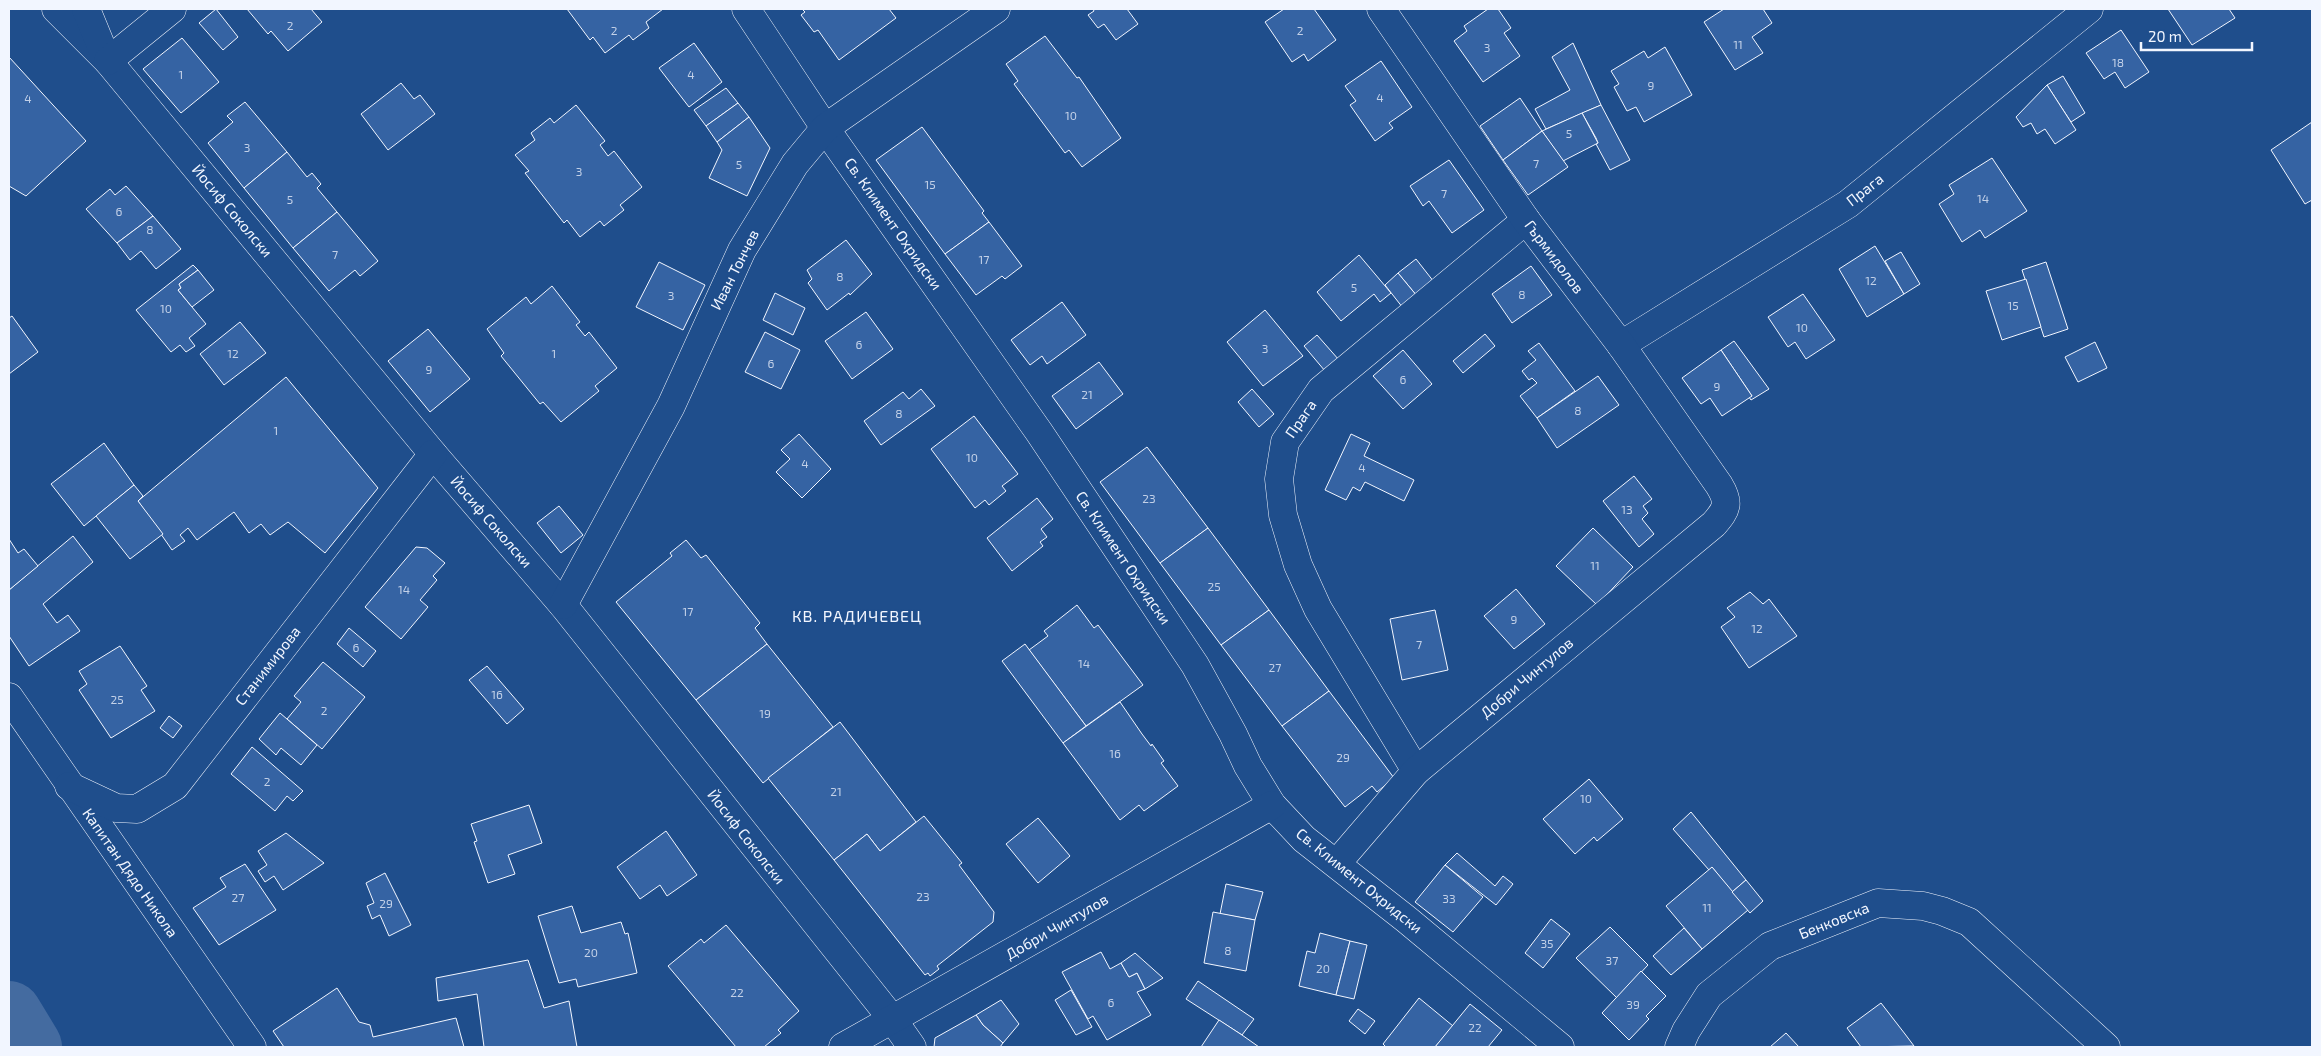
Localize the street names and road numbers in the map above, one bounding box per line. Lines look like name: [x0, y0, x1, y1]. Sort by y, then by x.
street label: Св. Климент Охридски: [841, 154, 946, 293]
street label: Йосиф Соколски: [189, 160, 277, 260]
street label: Прага: [1842, 169, 1887, 209]
street label: Гърмидолов: [1521, 216, 1588, 297]
street label: Иван Тончев: [706, 226, 762, 313]
street label: Прага: [1281, 396, 1320, 441]
street label: Йосиф Соколски: [447, 472, 536, 571]
street label: Св. Климент Охридски: [1072, 487, 1175, 628]
street label: Станимирова: [231, 622, 304, 709]
street label: Добри Чинтулов: [1476, 633, 1577, 722]
street label: Йосиф Соколски: [704, 785, 789, 887]
street label: Капитан Дядо Никола: [79, 804, 182, 940]
street label: Св. Климент Охридски: [1293, 824, 1426, 937]
street label: Добри Чинтулов: [1002, 889, 1112, 964]
street label: Бенковска: [1796, 898, 1871, 942]

